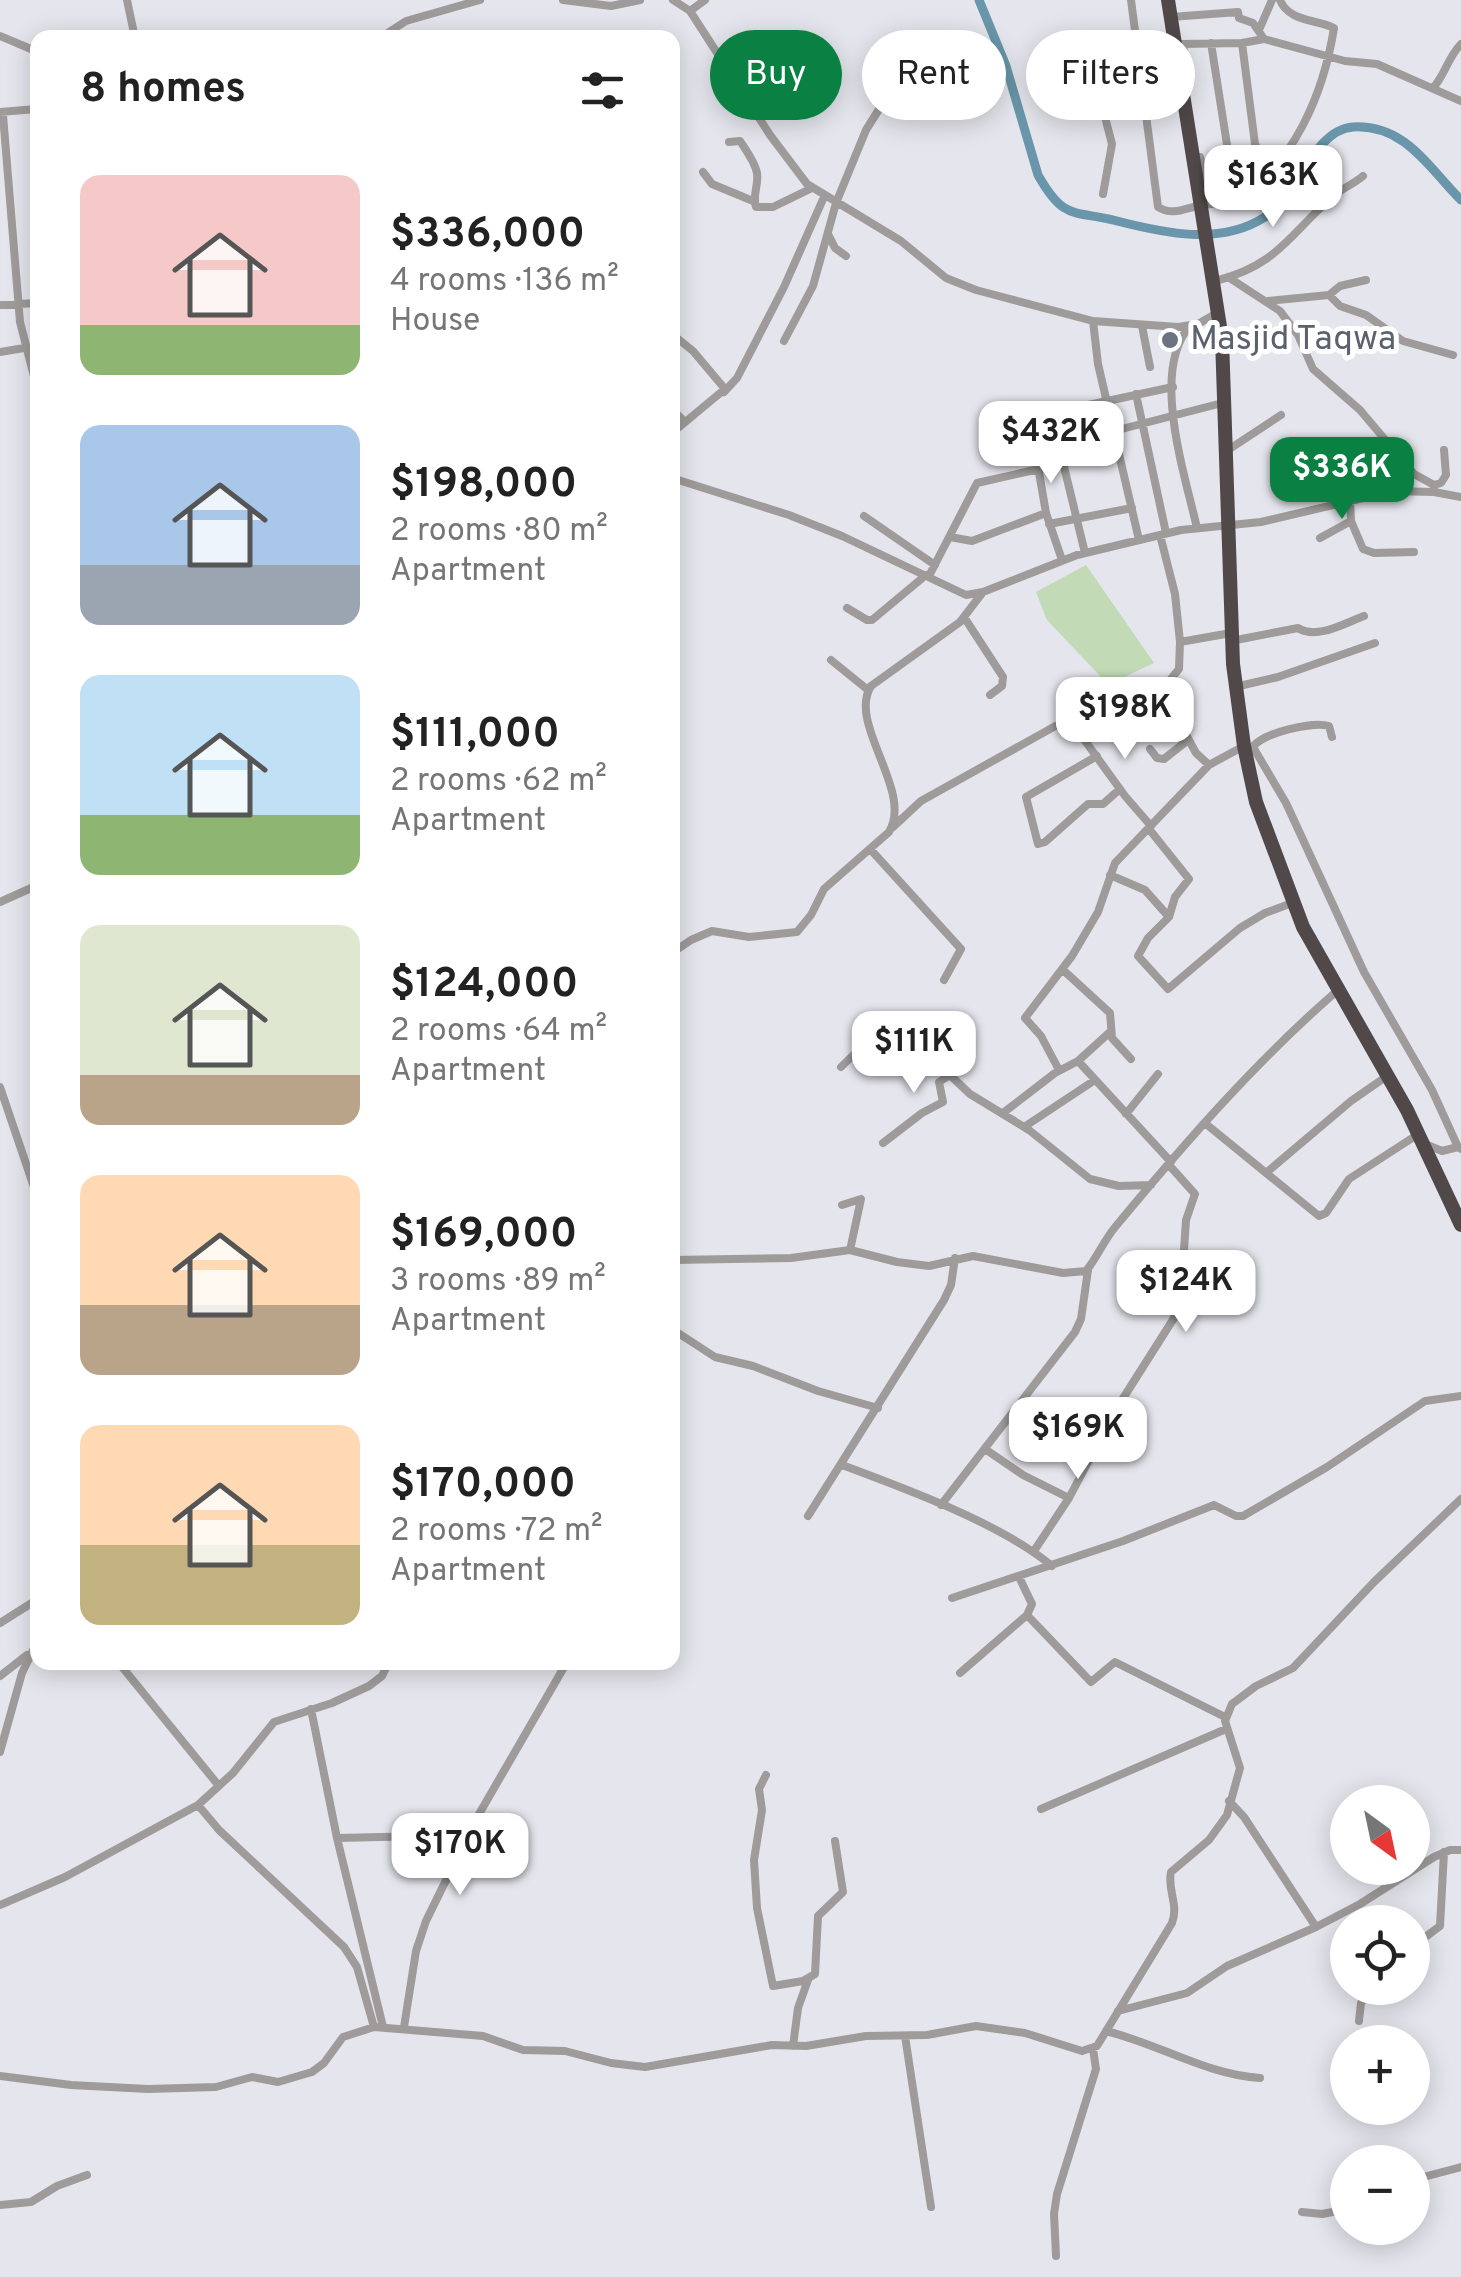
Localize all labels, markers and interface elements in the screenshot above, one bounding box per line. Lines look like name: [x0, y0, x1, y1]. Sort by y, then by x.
chip: Buy: [710, 30, 842, 120]
chip: Rent: [862, 30, 1006, 120]
chip: Filters: [1026, 30, 1195, 120]
icon: filters: [575, 63, 630, 118]
text: 8 homes: [80, 64, 246, 117]
pin: $163K: [1203, 145, 1343, 230]
text: $163K: [1226, 157, 1320, 197]
text: $336,000: [390, 209, 585, 262]
icon: home: [160, 215, 280, 335]
text: 4 rooms · 136 m²: [390, 262, 619, 302]
text: House: [390, 302, 480, 342]
place label: Masjid Taqwa: [1190, 318, 1396, 362]
marker: Masjid Taqwa: [1159, 329, 1181, 351]
pin: $432K: [981, 401, 1121, 486]
text: $432K: [1001, 413, 1101, 453]
pin: $336K: [1272, 437, 1412, 522]
text: $336K: [1292, 449, 1392, 489]
text: $198,000: [390, 459, 577, 512]
icon: home: [160, 465, 280, 585]
text: 2 rooms · 80 m²: [390, 512, 608, 552]
text: Apartment: [390, 552, 546, 592]
pin: $198K: [1055, 677, 1195, 762]
text: $198K: [1078, 689, 1172, 729]
text: $111,000: [390, 709, 560, 762]
icon: home: [160, 715, 280, 835]
text: 2 rooms · 62 m²: [390, 762, 607, 802]
text: Apartment: [390, 802, 546, 842]
text: $124,000: [390, 959, 578, 1012]
icon: home: [160, 965, 280, 1085]
pin: $111K: [844, 1011, 984, 1096]
text: 2 rooms · 64 m²: [390, 1012, 607, 1052]
text: $111K: [874, 1023, 954, 1063]
text: Apartment: [390, 1052, 546, 1092]
text: $169,000: [390, 1209, 577, 1262]
icon: home: [160, 1215, 280, 1335]
pin: $124K: [1116, 1250, 1256, 1335]
text: 3 rooms · 89 m²: [390, 1262, 606, 1302]
text: $124K: [1139, 1262, 1233, 1302]
text: Apartment: [390, 1302, 546, 1342]
pin: $169K: [1008, 1397, 1148, 1482]
text: $169K: [1031, 1409, 1125, 1449]
text: $170,000: [390, 1459, 576, 1512]
icon: home: [160, 1465, 280, 1585]
text: 2 rooms · 72 m²: [390, 1512, 603, 1552]
text: Apartment: [390, 1552, 546, 1592]
north arrow: [1330, 1785, 1430, 1885]
map controls: [1330, 1785, 1430, 2245]
pin: $170K: [390, 1813, 530, 1898]
text: $170K: [414, 1825, 506, 1865]
button: locate: [1330, 1905, 1430, 2005]
button: +: [1330, 2025, 1430, 2125]
button: −: [1330, 2145, 1430, 2245]

